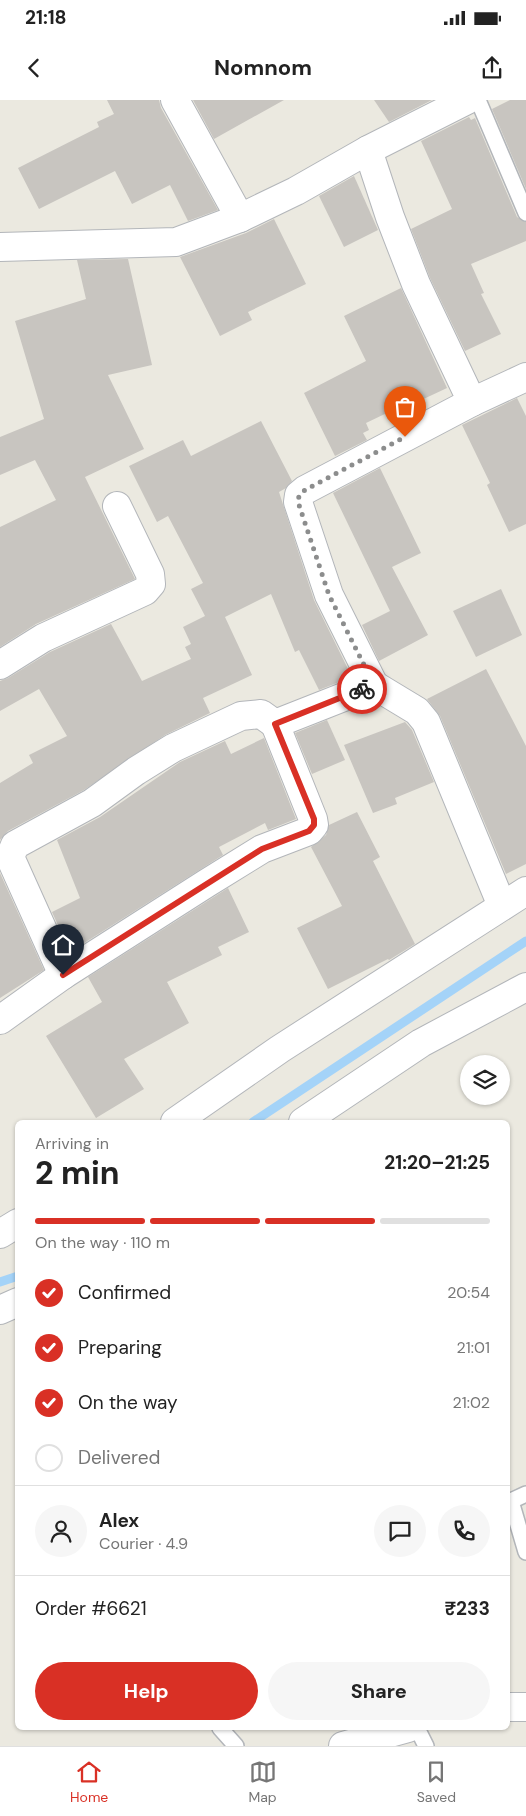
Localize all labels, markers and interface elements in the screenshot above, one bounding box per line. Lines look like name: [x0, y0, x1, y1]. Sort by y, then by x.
text: 21:18: [25, 5, 67, 30]
text: Nomnom: [214, 53, 312, 82]
icon: back: [20, 54, 48, 82]
icon: share: [478, 54, 506, 82]
pin: [384, 386, 426, 437]
icon: bag: [391, 393, 419, 421]
courier: [337, 664, 387, 714]
icon: bike: [348, 675, 376, 703]
pin: [42, 924, 84, 975]
icon: home: [49, 931, 77, 959]
map controls: [460, 1055, 510, 1105]
button: layers: [460, 1055, 510, 1105]
text: Arriving in: [35, 1133, 109, 1154]
text: 21:20–21:25: [384, 1150, 490, 1175]
text: 2 min: [35, 1152, 120, 1194]
text: On the way · 110 m: [35, 1232, 170, 1253]
icon: check: [35, 1279, 63, 1307]
text: Confirmed: [78, 1280, 171, 1305]
text: 20:54: [447, 1282, 490, 1303]
icon: check: [35, 1334, 63, 1362]
text: Preparing: [78, 1335, 162, 1360]
text: 21:01: [457, 1337, 490, 1358]
icon: check: [35, 1389, 63, 1417]
text: On the way: [78, 1390, 178, 1415]
text: 21:02: [453, 1392, 490, 1413]
text: Delivered: [78, 1445, 160, 1470]
button: person: [35, 1505, 87, 1557]
button: chat: [374, 1505, 426, 1557]
button: phone: [438, 1505, 490, 1557]
text: Alex: [99, 1508, 139, 1533]
text: Courier · 4.9: [99, 1533, 188, 1554]
text: Order #6621: [35, 1596, 147, 1621]
text: ₹233: [444, 1596, 490, 1621]
button: Help: [35, 1662, 258, 1720]
button: Share: [268, 1662, 490, 1720]
tab: Home: [70, 1758, 108, 1806]
tab: Map: [248, 1758, 277, 1806]
tab: Saved: [417, 1758, 456, 1806]

